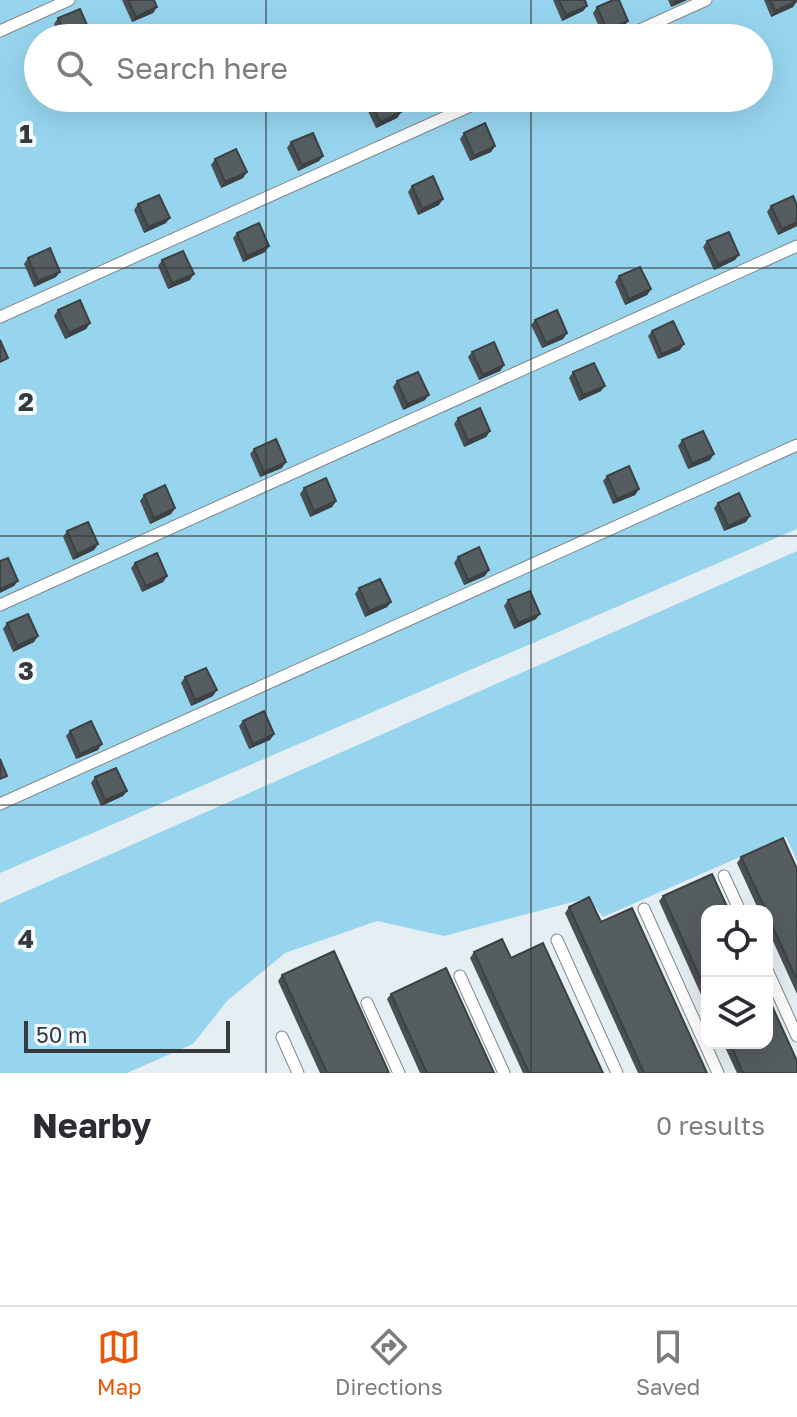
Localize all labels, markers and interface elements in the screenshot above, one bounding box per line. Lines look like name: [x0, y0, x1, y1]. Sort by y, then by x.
search box: [24, 24, 773, 112]
icon: search: [52, 46, 96, 90]
text: Search here: [116, 50, 288, 86]
text: 1: [19, 118, 33, 149]
text: 2: [18, 386, 34, 417]
text: 3: [18, 655, 34, 686]
map controls: [701, 905, 773, 1049]
button: locate: [701, 905, 773, 977]
text: 4: [18, 923, 34, 954]
button: layers: [701, 977, 773, 1049]
scale bar: [24, 1017, 230, 1053]
text: 50 m: [36, 1021, 87, 1048]
text: Nearby: [32, 1105, 152, 1145]
text: 0 results: [656, 1110, 765, 1141]
tab: Map: [97, 1325, 142, 1400]
tab: Directions: [335, 1325, 443, 1400]
tab: Saved: [636, 1325, 700, 1400]

